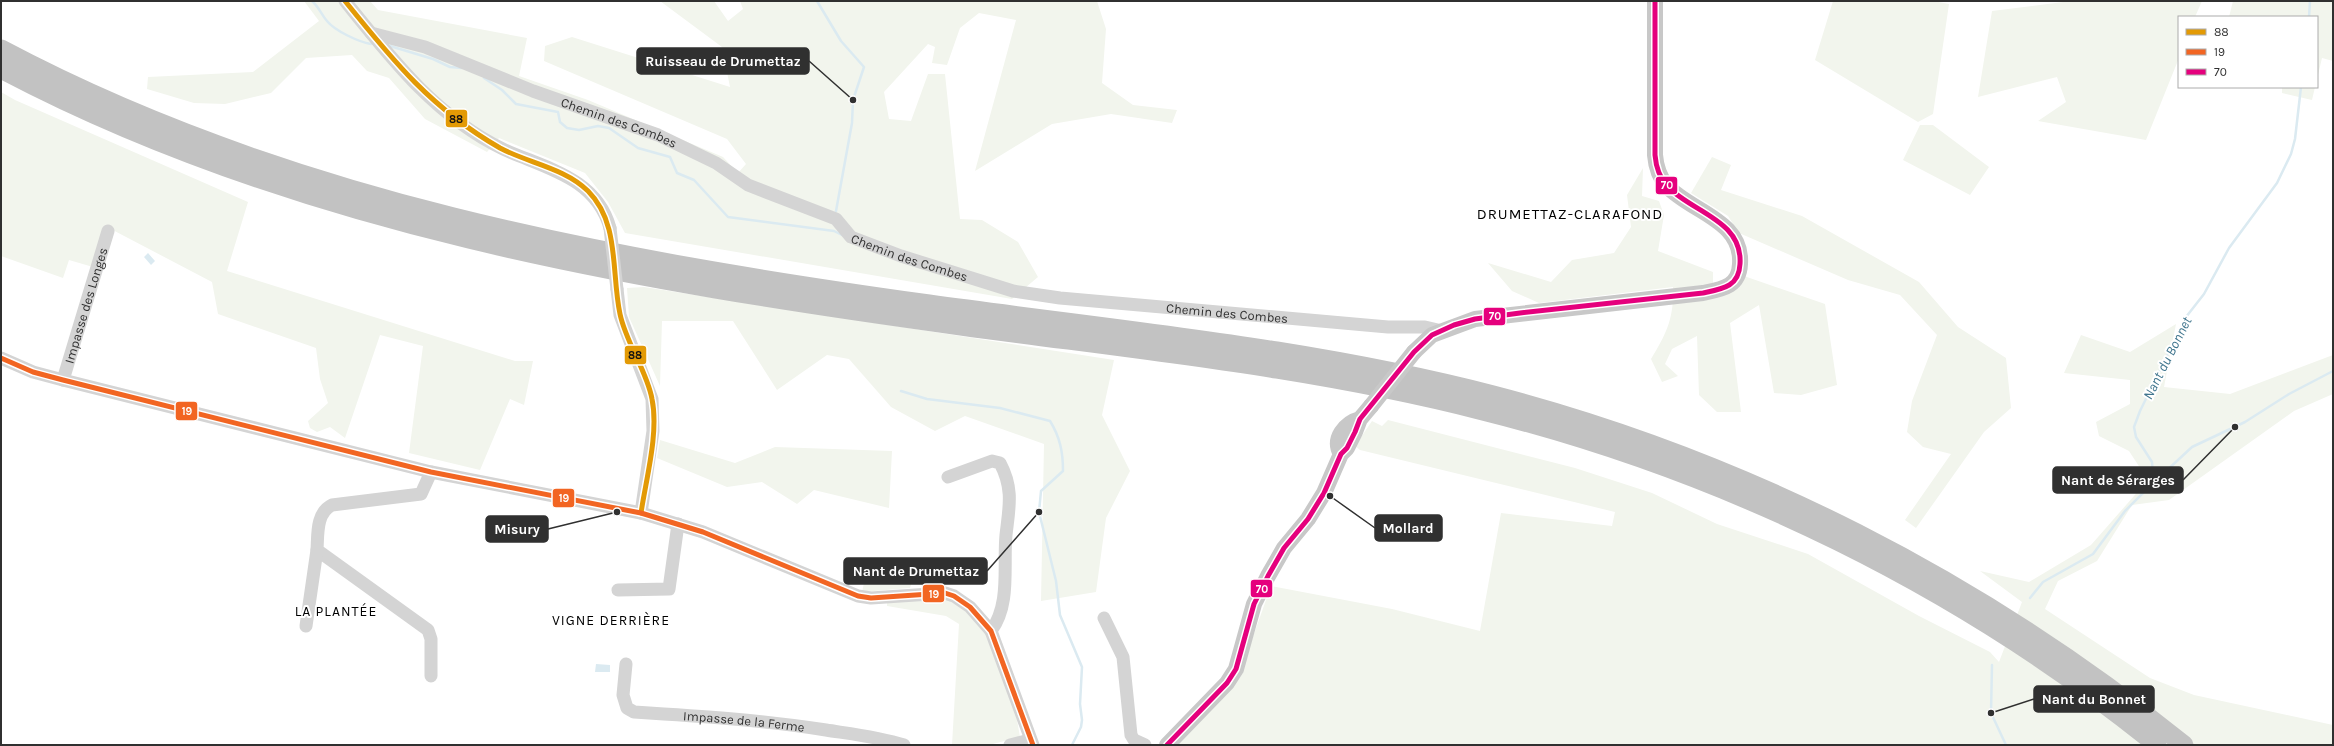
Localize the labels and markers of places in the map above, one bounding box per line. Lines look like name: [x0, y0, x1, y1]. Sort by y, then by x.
callout: Ruisseau de Drumettaz: [637, 48, 809, 74]
callout: Nant de Sérarges: [2053, 467, 2183, 493]
callout: Mollard: [1375, 515, 1442, 541]
callout: Misury: [486, 516, 548, 542]
callout: Nant de Drumettaz: [844, 558, 987, 584]
callout: Nant du Bonnet: [2034, 686, 2154, 712]

